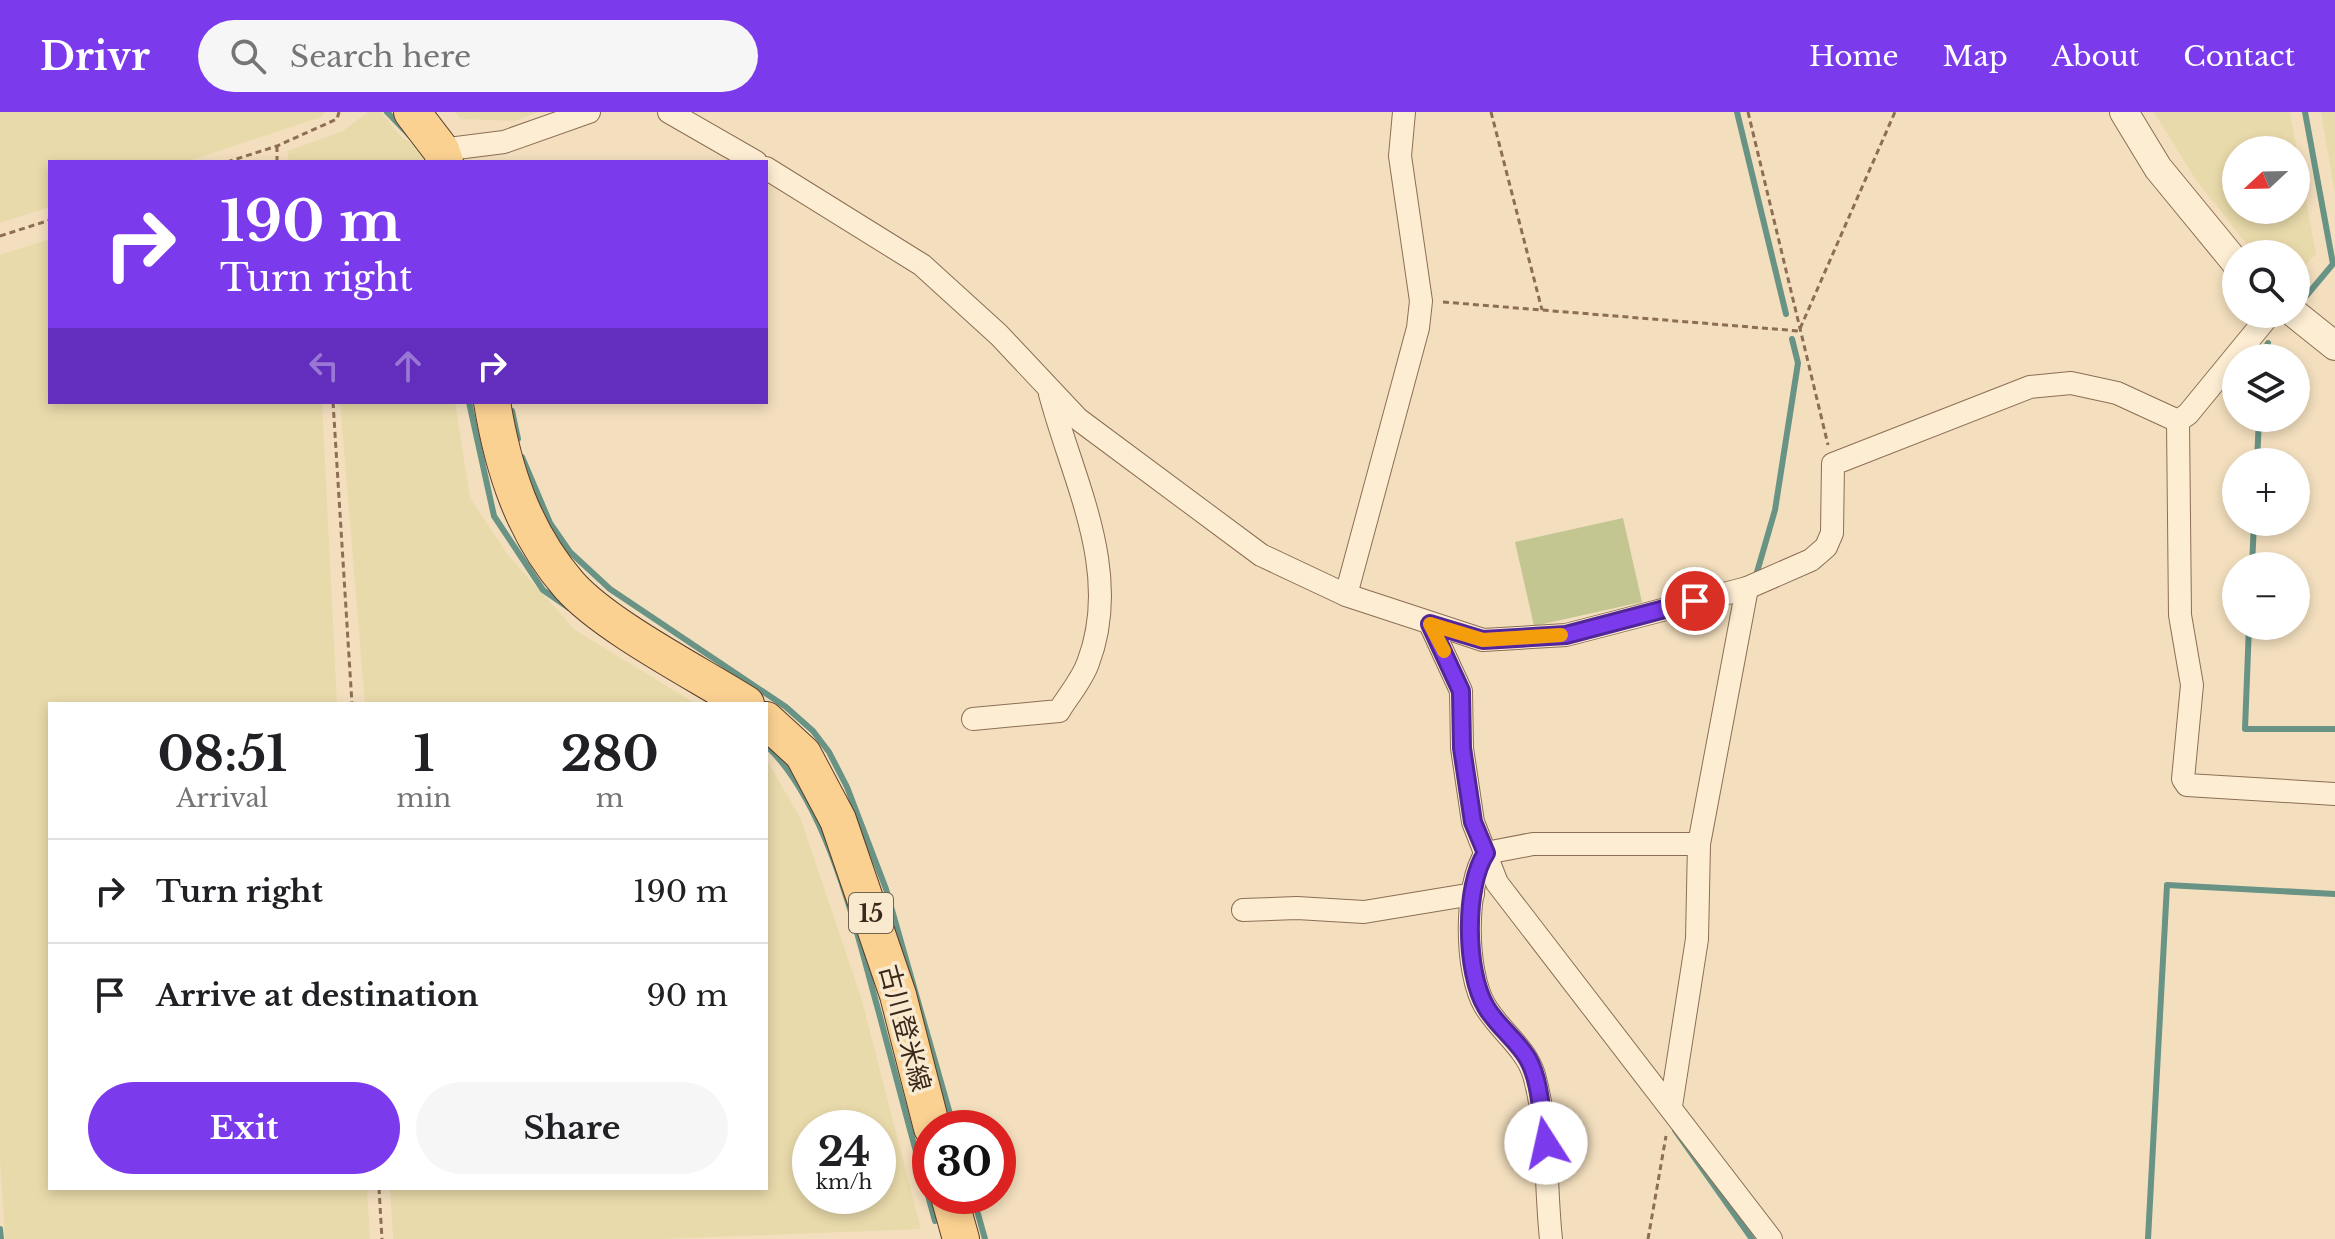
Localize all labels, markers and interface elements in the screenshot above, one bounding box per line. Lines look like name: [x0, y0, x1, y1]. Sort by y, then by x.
search box: [198, 20, 758, 92]
text: Drivr: [40, 33, 150, 80]
icon: search: [226, 34, 270, 78]
text: Search here: [290, 38, 471, 75]
text: Home: [1809, 39, 1899, 74]
text: Map: [1943, 39, 2008, 74]
text: About: [2052, 39, 2139, 74]
text: Contact: [2183, 39, 2295, 74]
north arrow: [2222, 136, 2310, 224]
map controls: [2222, 136, 2310, 640]
text: 190 m: [220, 187, 401, 256]
icon: right: [88, 192, 192, 296]
button: search: [2222, 240, 2310, 328]
text: Turn right: [220, 256, 413, 301]
icon: left: [302, 344, 346, 388]
icon: ahead: [386, 344, 430, 388]
icon: right: [470, 344, 514, 388]
button: layers: [2222, 344, 2310, 432]
button: +: [2222, 448, 2310, 536]
button: −: [2222, 552, 2310, 640]
pin: [1661, 567, 1729, 635]
icon: arrive: [1673, 579, 1717, 623]
text: 08:51: [157, 724, 287, 784]
text: 1: [413, 724, 434, 784]
text: 280: [561, 724, 659, 784]
text: Arrival: [176, 782, 268, 814]
text: min: [397, 782, 451, 814]
text: m: [596, 782, 624, 814]
icon: right: [88, 869, 132, 913]
text: Turn right: [156, 873, 323, 910]
text: 190 m: [633, 873, 728, 910]
road number: 15: [849, 893, 893, 933]
street label: 古川登米線: [873, 961, 937, 1095]
icon: arrive: [88, 973, 132, 1017]
text: Arrive at destination: [156, 977, 479, 1014]
text: 90 m: [646, 977, 728, 1014]
button: Exit: [88, 1082, 400, 1174]
button: Share: [416, 1082, 728, 1174]
position arrow: [1504, 1101, 1588, 1185]
speed limit sign: 30: [912, 1110, 1016, 1214]
text: 24: [818, 1127, 870, 1177]
text: km/h: [816, 1170, 872, 1194]

